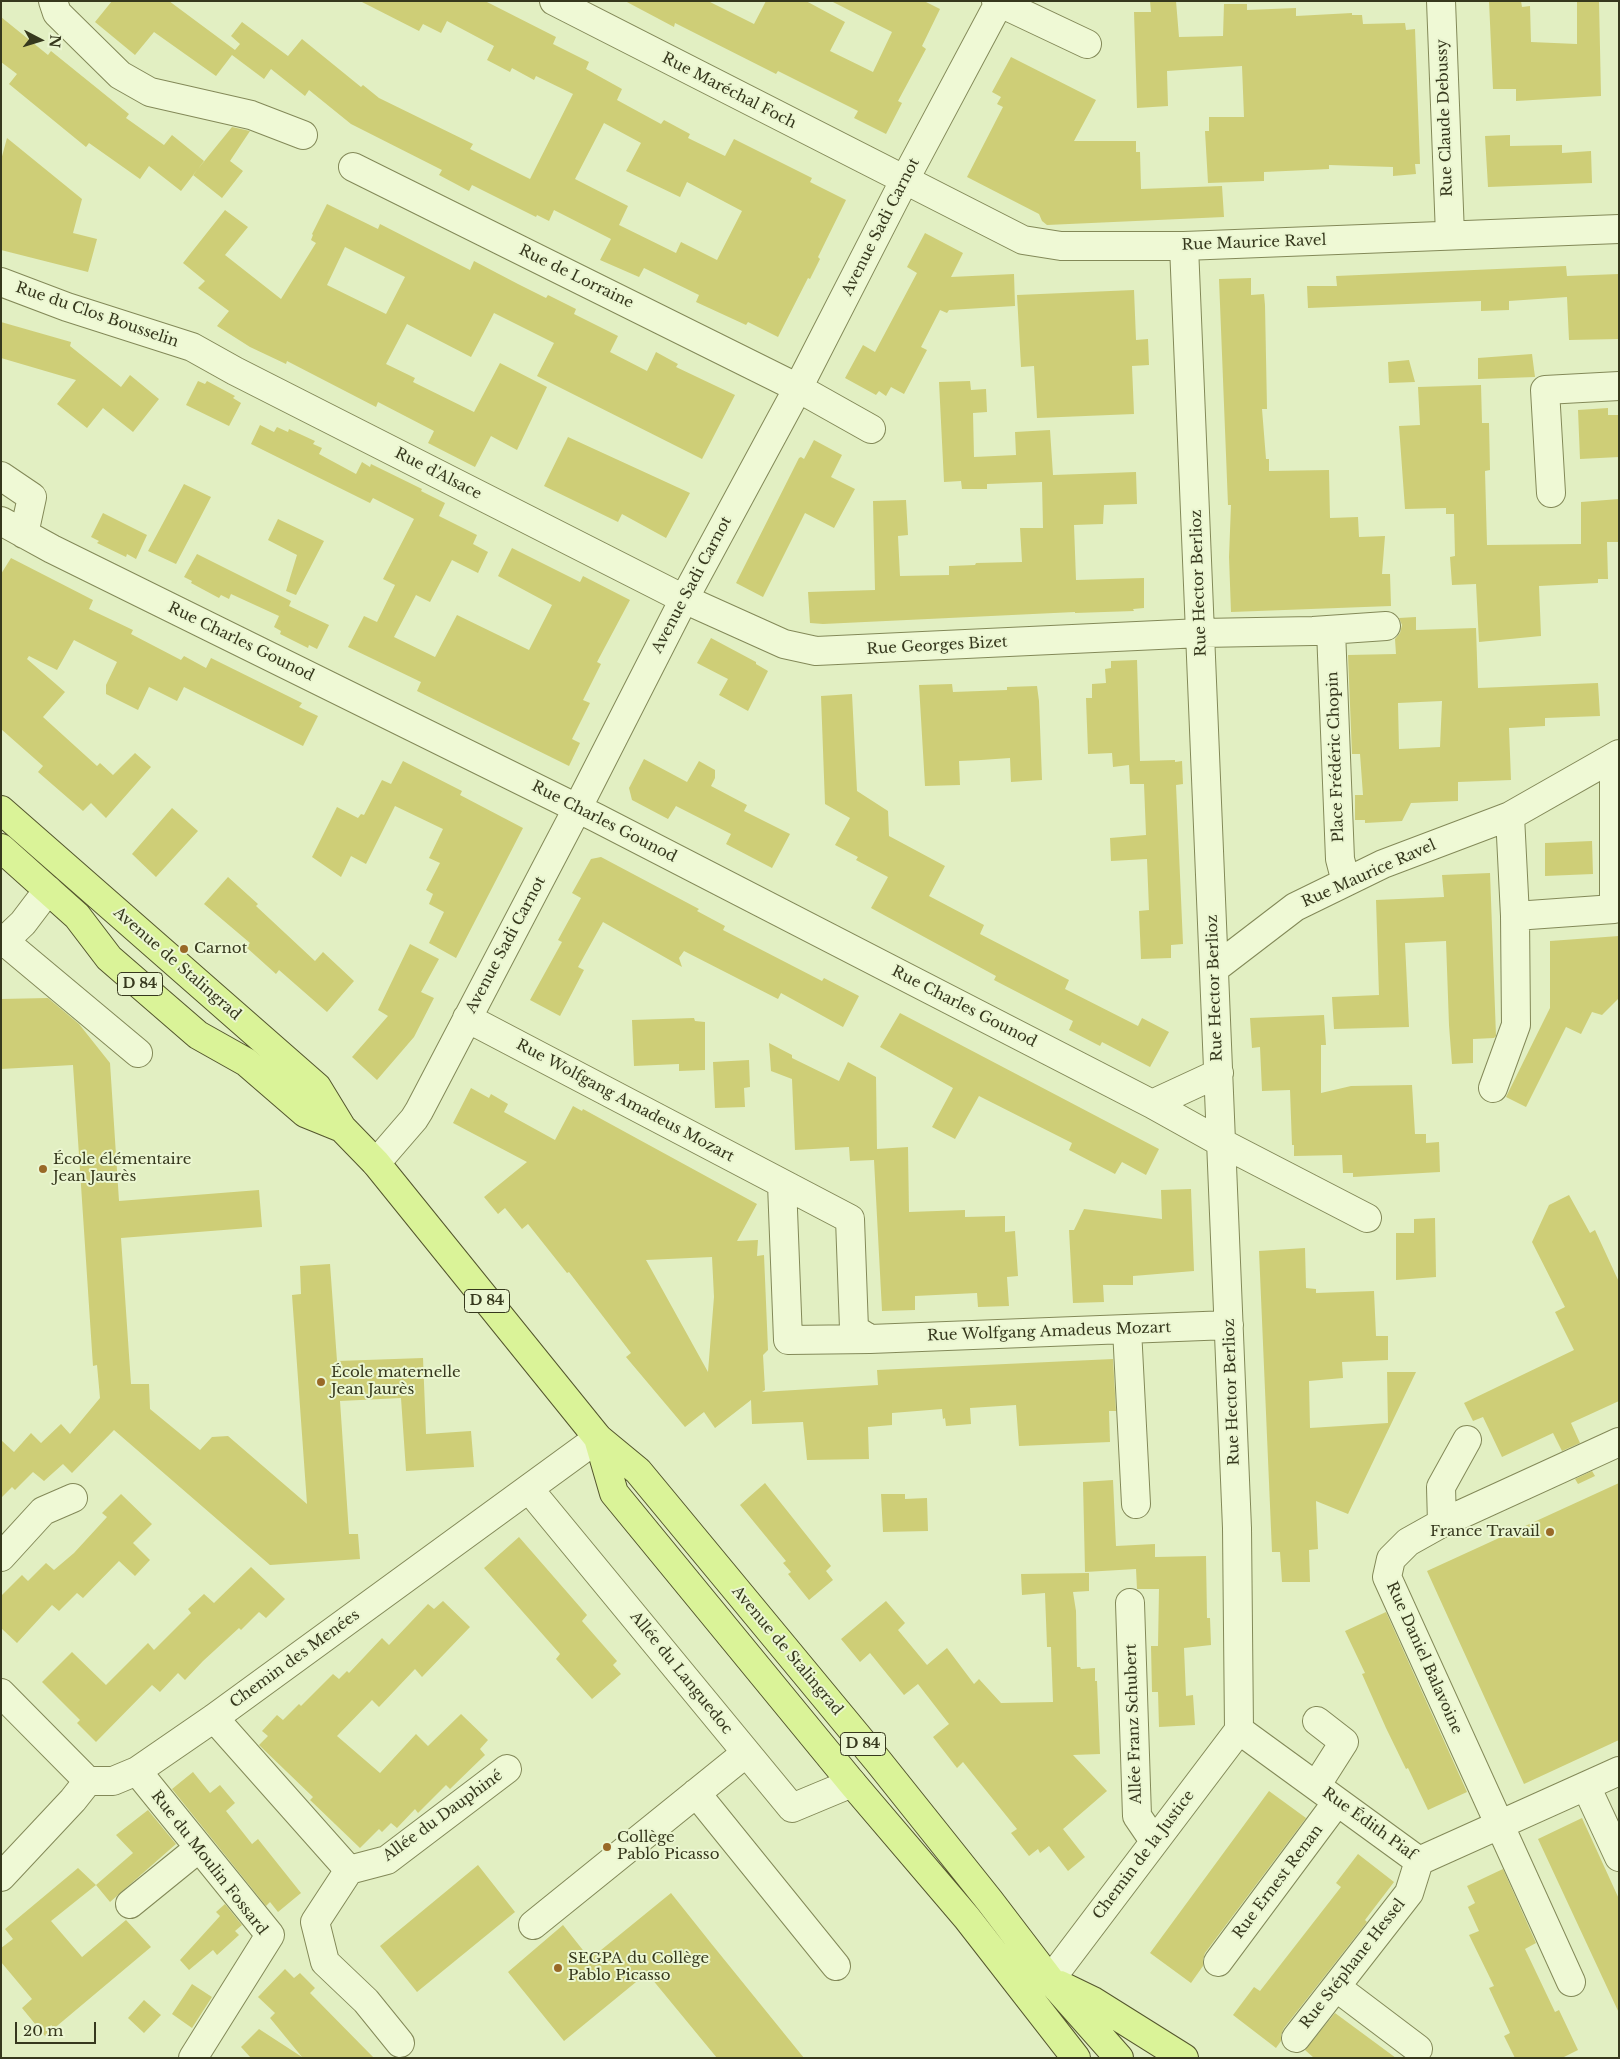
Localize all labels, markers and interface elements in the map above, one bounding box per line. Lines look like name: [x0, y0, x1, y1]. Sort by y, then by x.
north arrow: [15, 15, 65, 65]
text: N: [45, 34, 64, 49]
street label: Rue Claude Debussy: [1433, 39, 1457, 197]
street label: Rue Maréchal Foch: [659, 49, 799, 133]
street label: Avenue Sadi Carnot: [838, 155, 924, 299]
street label: Rue Maurice Ravel: [1181, 231, 1327, 255]
street label: Rue de Lorraine: [516, 241, 636, 313]
street label: Rue du Clos Bousselin: [13, 279, 181, 351]
street label: Rue d'Alsace: [391, 444, 485, 504]
street label: Rue Hector Berlioz: [1187, 509, 1211, 657]
street label: Avenue Sadi Carnot: [648, 514, 736, 656]
street label: Rue Charles Gounod: [165, 599, 317, 685]
street label: Rue Georges Bizet: [866, 633, 1008, 659]
street label: Place Frédéric Chopin: [1324, 671, 1348, 843]
street label: Rue Charles Gounod: [528, 778, 680, 866]
street label: Rue Maurice Ravel: [1299, 836, 1439, 912]
street label: Avenue Sadi Carnot: [462, 874, 550, 1016]
street label: Avenue de Stalingrad: [110, 904, 244, 1024]
street label: Rue Hector Berlioz: [1203, 914, 1227, 1062]
place label: Carnot: [194, 940, 247, 958]
marker: Carnot: [178, 943, 190, 955]
street label: Rue Charles Gounod: [888, 963, 1040, 1051]
road number: D 84: [118, 972, 162, 996]
street label: Rue Wolfgang Amadeus Mozart: [513, 1036, 737, 1166]
place label: École élémentaire Jean Jaurès: [53, 1151, 191, 1186]
marker: École élémentaire Jean Jaurès: [37, 1163, 49, 1175]
road number: D 84: [464, 1290, 510, 1312]
street label: Rue Hector Berlioz: [1220, 1318, 1244, 1466]
street label: Rue Wolfgang Amadeus Mozart: [927, 1319, 1171, 1345]
place label: École maternelle Jean Jaurès: [331, 1364, 461, 1399]
marker: École maternelle Jean Jaurès: [315, 1376, 327, 1388]
place label: France Travail: [1430, 1523, 1540, 1541]
marker: France Travail: [1544, 1526, 1556, 1538]
street label: Rue Daniel Balavoine: [1382, 1579, 1466, 1737]
street label: Avenue de Stalingrad: [728, 1583, 846, 1719]
street label: Chemin des Menées: [227, 1606, 363, 1712]
street label: Allée du Languedoc: [626, 1608, 736, 1738]
street label: Allée Franz Schubert: [1122, 1643, 1146, 1805]
road number: D 84: [840, 1732, 886, 1756]
street label: Allée du Dauphiné: [380, 1767, 506, 1865]
street label: Rue Édith Piaf: [1319, 1784, 1419, 1864]
street label: Rue du Moulin Fossard: [147, 1787, 271, 1939]
street label: Chemin de la Justice: [1090, 1787, 1198, 1923]
street label: Rue Ernest Renan: [1229, 1822, 1327, 1942]
place label: Collège Pablo Picasso: [617, 1829, 719, 1864]
marker: Collège Pablo Picasso: [601, 1841, 613, 1853]
street label: Rue Stéphane Hessel: [1297, 1895, 1409, 2033]
place label: SEGPA du Collège Pablo Picasso: [568, 1950, 709, 1985]
marker: SEGPA du Collège Pablo Picasso: [552, 1962, 564, 1974]
scale bar: [18, 2012, 99, 2044]
text: 20 m: [23, 2021, 63, 2040]

